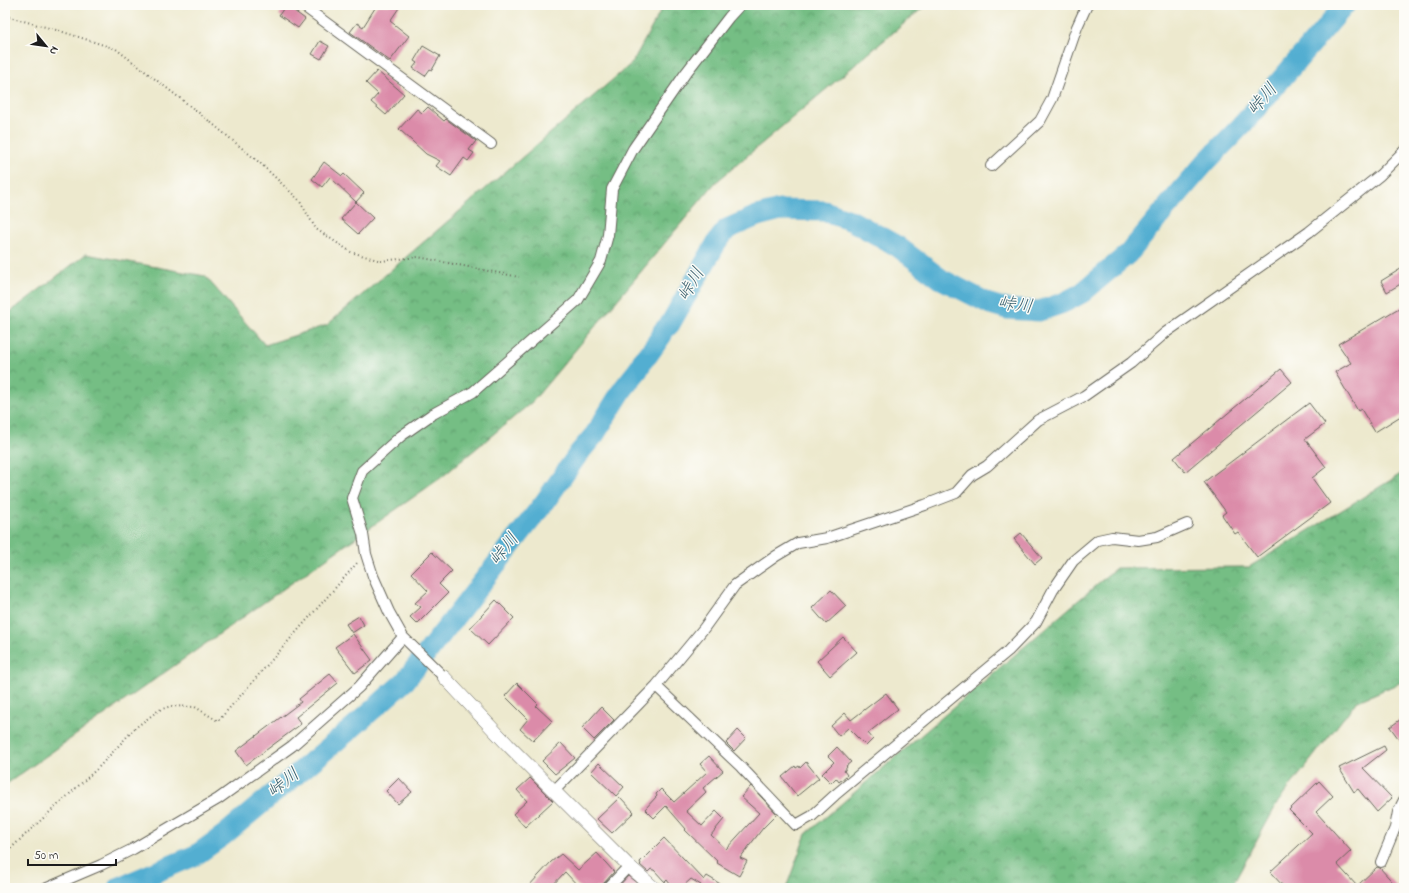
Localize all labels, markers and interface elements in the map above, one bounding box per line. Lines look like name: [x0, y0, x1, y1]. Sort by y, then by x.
north arrow: [26, 26, 66, 66]
text: N: [45, 43, 63, 57]
water label: 峠川: [1241, 78, 1285, 122]
water label: 峠川: [672, 263, 712, 307]
water label: 峠川: [996, 291, 1034, 321]
water label: 峠川: [484, 528, 526, 572]
water label: 峠川: [262, 763, 306, 805]
scale bar: [28, 841, 116, 867]
text: 50 m: [34, 847, 58, 865]

